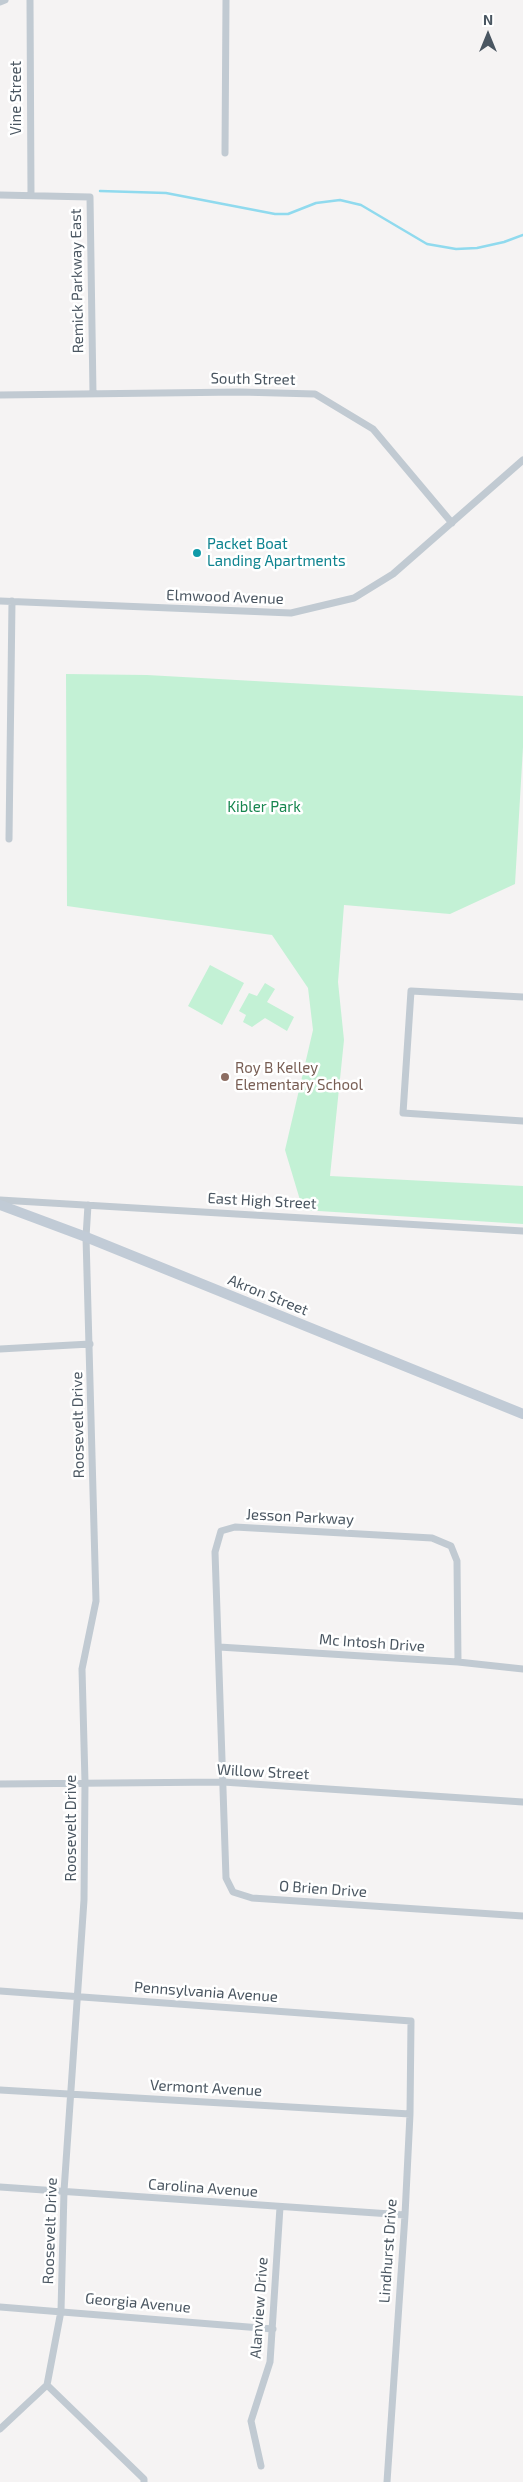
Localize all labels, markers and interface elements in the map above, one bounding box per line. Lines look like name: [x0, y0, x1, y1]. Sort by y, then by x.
north arrow: [463, 10, 513, 60]
text: N: [483, 11, 493, 28]
street label: Vine Street: [7, 61, 25, 135]
street label: Remick Parkway East: [67, 208, 87, 354]
street label: South Street: [210, 369, 296, 389]
place label: Packet Boat Landing Apartments: [207, 535, 346, 570]
marker: Packet Boat Landing Apartments: [191, 547, 203, 559]
street label: Elmwood Avenue: [166, 586, 284, 608]
park label: Kibler Park: [227, 798, 301, 816]
place label: Roy B Kelley Elementary School: [235, 1059, 363, 1094]
marker: Roy B Kelley Elementary School: [219, 1071, 231, 1083]
street label: East High Street: [207, 1189, 317, 1213]
street label: Akron Street: [225, 1271, 311, 1319]
street label: Roosevelt Drive: [68, 1371, 88, 1479]
street label: Jesson Parkway: [246, 1505, 354, 1529]
street label: Mc Intosh Drive: [318, 1630, 426, 1656]
street label: Willow Street: [216, 1761, 310, 1783]
street label: Roosevelt Drive: [62, 1775, 80, 1881]
street label: O Brien Drive: [278, 1877, 368, 1901]
street label: Pennsylvania Avenue: [133, 1978, 279, 2006]
street label: Vermont Avenue: [149, 2076, 263, 2100]
street label: Carolina Avenue: [148, 2175, 258, 2201]
street label: Roosevelt Drive: [39, 2177, 61, 2285]
street label: Lindhurst Drive: [375, 2198, 401, 2304]
street label: Alanview Drive: [246, 2257, 272, 2359]
street label: Georgia Avenue: [84, 2289, 192, 2317]

